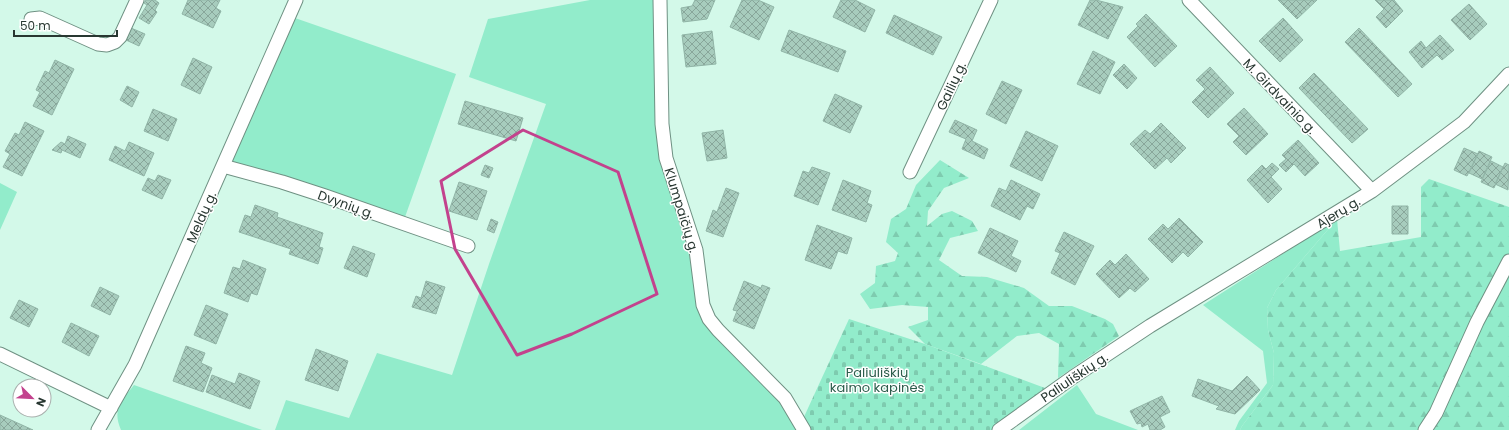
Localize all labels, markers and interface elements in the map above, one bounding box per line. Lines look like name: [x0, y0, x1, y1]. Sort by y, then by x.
scale bar: [14, 12, 117, 38]
text: 50 m: [20, 17, 51, 34]
street label: M. Girdvainio g.: [1239, 54, 1321, 139]
street label: Gailių g.: [932, 58, 971, 114]
street label: Klumpaičių g.: [660, 165, 704, 255]
street label: Dvynių g.: [315, 186, 377, 224]
street label: Meldų g.: [182, 188, 221, 246]
street label: Ajerų g.: [1313, 192, 1364, 233]
street label: Paliuliškių g.: [1037, 348, 1112, 407]
park label: Paliuliškių kaimo kapinės: [830, 363, 924, 397]
north arrow: [12, 378, 52, 418]
text: N: [32, 395, 50, 409]

